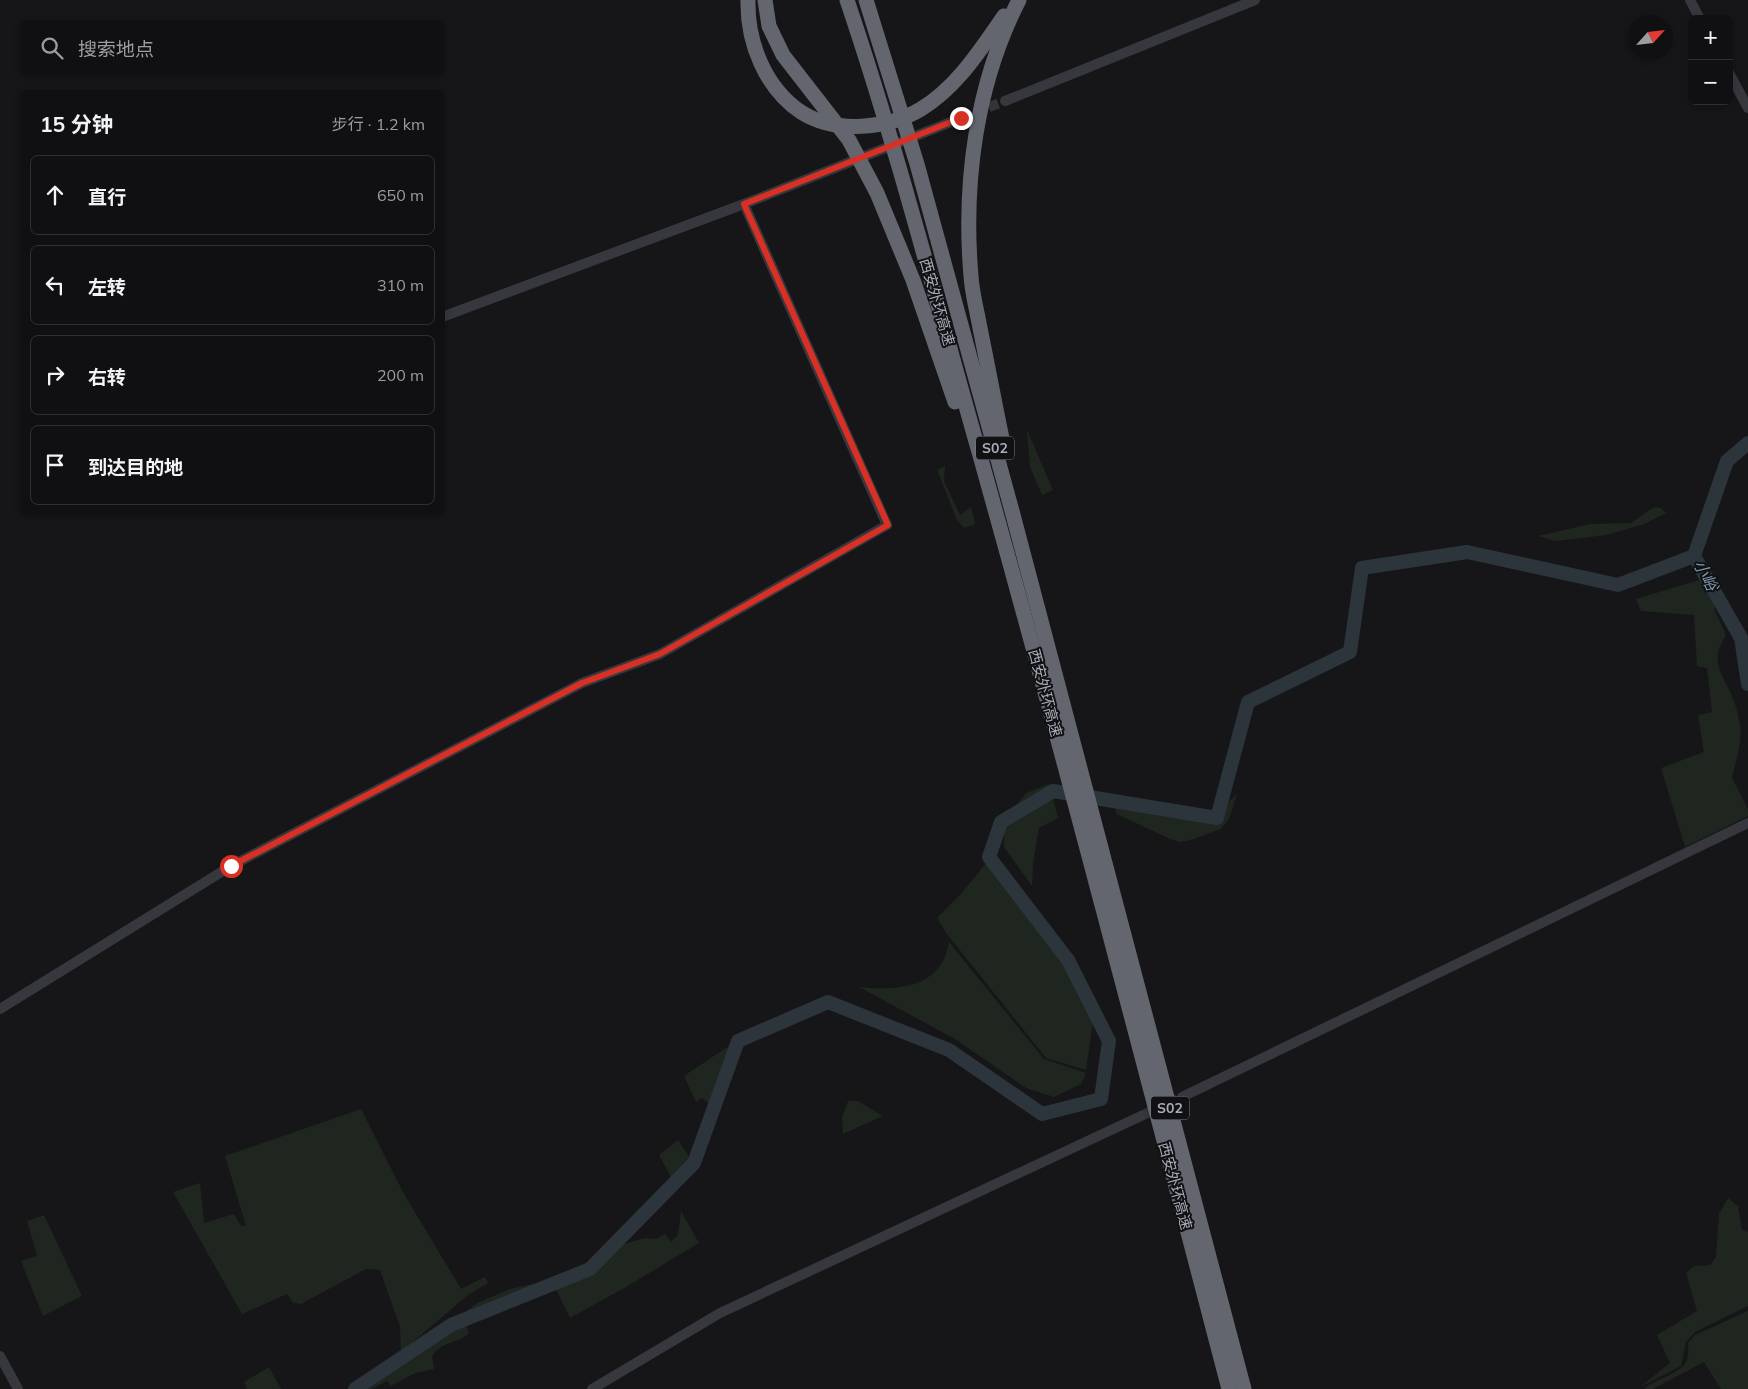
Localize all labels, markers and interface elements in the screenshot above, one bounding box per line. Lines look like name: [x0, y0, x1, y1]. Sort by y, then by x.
north arrow: [1628, 15, 1673, 60]
map controls: [1688, 15, 1733, 105]
button: +: [1688, 15, 1733, 60]
search box: [20, 20, 445, 75]
icon: search: [38, 34, 66, 62]
text: 搜索地点: [78, 37, 154, 61]
button: −: [1688, 60, 1733, 105]
route end: [950, 107, 973, 130]
text: 15 分钟: [40, 111, 113, 137]
text: 步行 · 1.2 km: [332, 114, 425, 134]
icon: ahead: [41, 181, 69, 209]
text: 直行: [88, 185, 126, 209]
text: 650 m: [377, 185, 424, 205]
street label: 西安外环高速: [916, 256, 959, 348]
icon: left: [41, 271, 69, 299]
text: 左转: [88, 275, 126, 299]
text: 310 m: [377, 275, 424, 295]
icon: right: [41, 361, 69, 389]
text: 右转: [88, 365, 126, 389]
text: 200 m: [377, 365, 424, 385]
road number: S02: [976, 436, 1014, 459]
icon: arrive: [41, 451, 69, 479]
text: 到达目的地: [88, 455, 183, 479]
water label: 小峪: [1690, 556, 1723, 596]
street label: 西安外环高速: [1025, 647, 1066, 739]
route start: [220, 855, 243, 878]
road number: S02: [1151, 1096, 1189, 1120]
street label: 西安外环高速: [1155, 1140, 1196, 1232]

